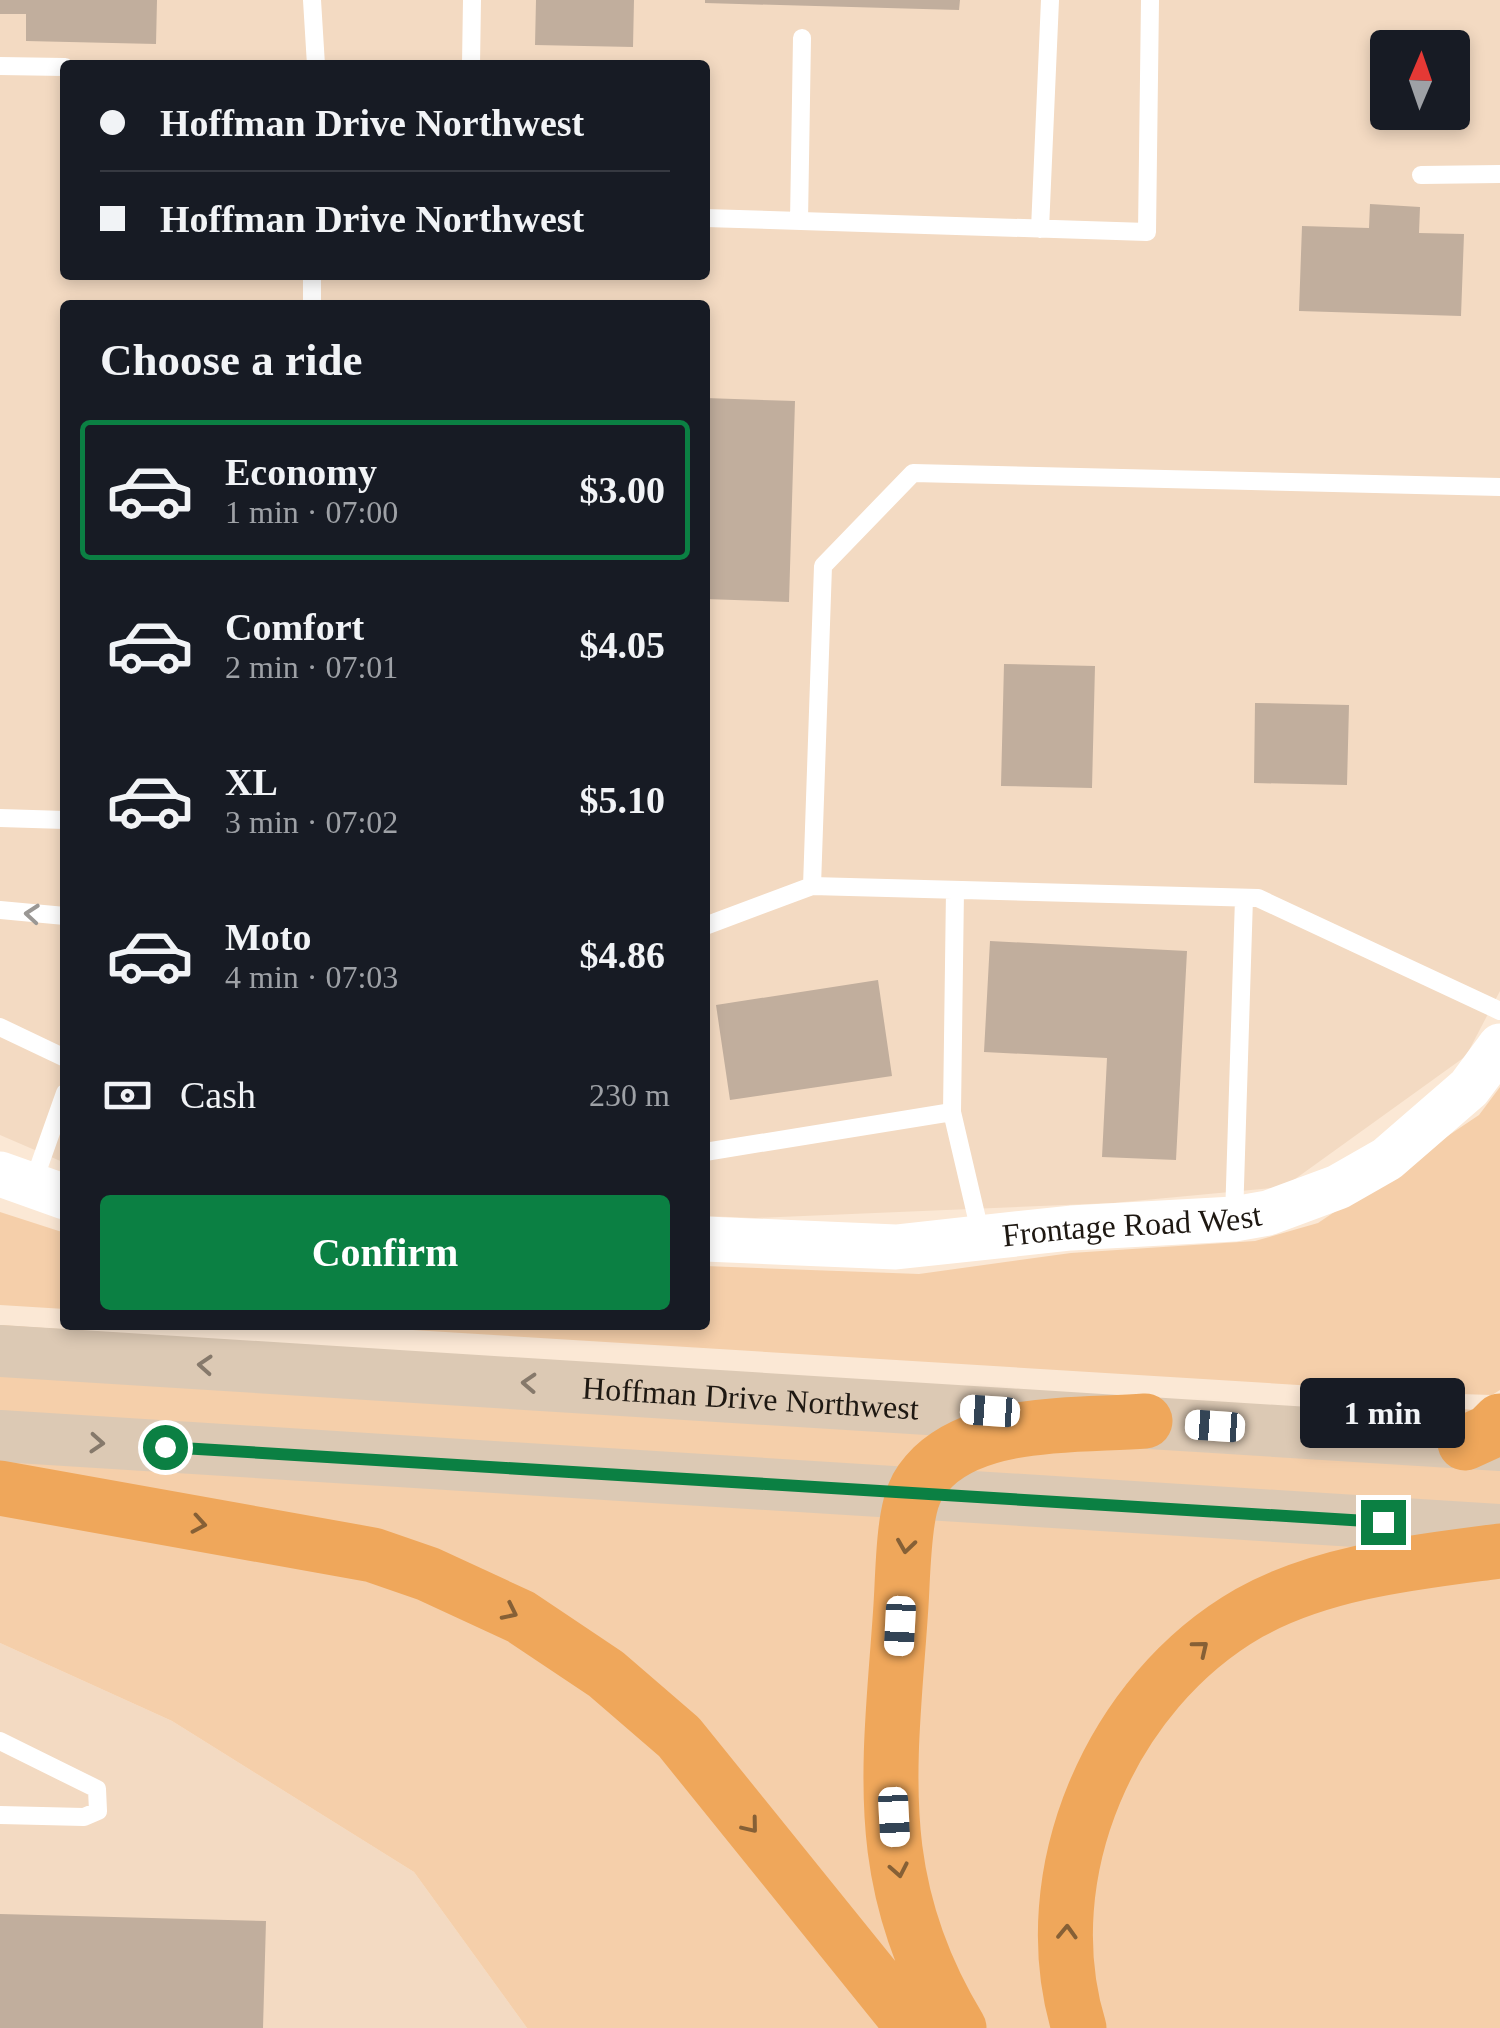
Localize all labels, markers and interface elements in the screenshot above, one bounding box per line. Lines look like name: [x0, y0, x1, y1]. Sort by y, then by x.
north arrow: [1370, 30, 1470, 130]
map controls: [1370, 30, 1470, 130]
text: Hoffman Drive Northwest: [160, 102, 584, 144]
text: Hoffman Drive Northwest: [160, 198, 584, 240]
text: Choose a ride: [100, 335, 363, 385]
icon: car: [105, 445, 195, 535]
text: Economy: [225, 451, 377, 493]
text: $3.00: [580, 469, 665, 511]
text: 1 min · 07:00: [225, 494, 398, 530]
icon: car: [105, 600, 195, 690]
text: Comfort: [225, 606, 364, 648]
text: $4.05: [580, 624, 665, 666]
text: 2 min · 07:01: [225, 649, 398, 685]
icon: car: [105, 755, 195, 845]
text: XL: [225, 761, 278, 803]
text: $5.10: [580, 779, 665, 821]
text: 3 min · 07:02: [225, 804, 398, 840]
one-way arrow: [24, 904, 40, 926]
icon: car: [105, 910, 195, 1000]
text: Moto: [225, 916, 312, 958]
text: $4.86: [580, 934, 665, 976]
text: 4 min · 07:03: [225, 959, 398, 995]
icon: cash: [100, 1068, 155, 1123]
text: Cash: [180, 1074, 256, 1116]
text: 230 m: [589, 1077, 670, 1113]
button: Confirm: [100, 1195, 670, 1310]
street label: Frontage Road West: [1000, 1196, 1264, 1253]
one-way arrow: [197, 1354, 213, 1376]
street label: Hoffman Drive Northwest: [581, 1370, 920, 1427]
one-way arrow: [521, 1373, 537, 1394]
callout: 1 min: [1300, 1377, 1466, 1447]
car: [959, 1394, 1021, 1428]
text: 1 min: [1344, 1395, 1421, 1431]
car: [1184, 1409, 1246, 1443]
route start: [143, 1425, 188, 1470]
one-way arrow: [90, 1431, 106, 1453]
route end: [1361, 1500, 1406, 1545]
one-way arrow: [191, 1512, 208, 1533]
one-way arrow: [896, 1538, 917, 1554]
car: [883, 1595, 917, 1657]
one-way arrow: [500, 1600, 518, 1620]
one-way arrow: [1190, 1642, 1208, 1660]
car: [877, 1786, 911, 1848]
one-way arrow: [739, 1814, 757, 1832]
one-way arrow: [888, 1861, 909, 1878]
one-way arrow: [1056, 1923, 1078, 1938]

